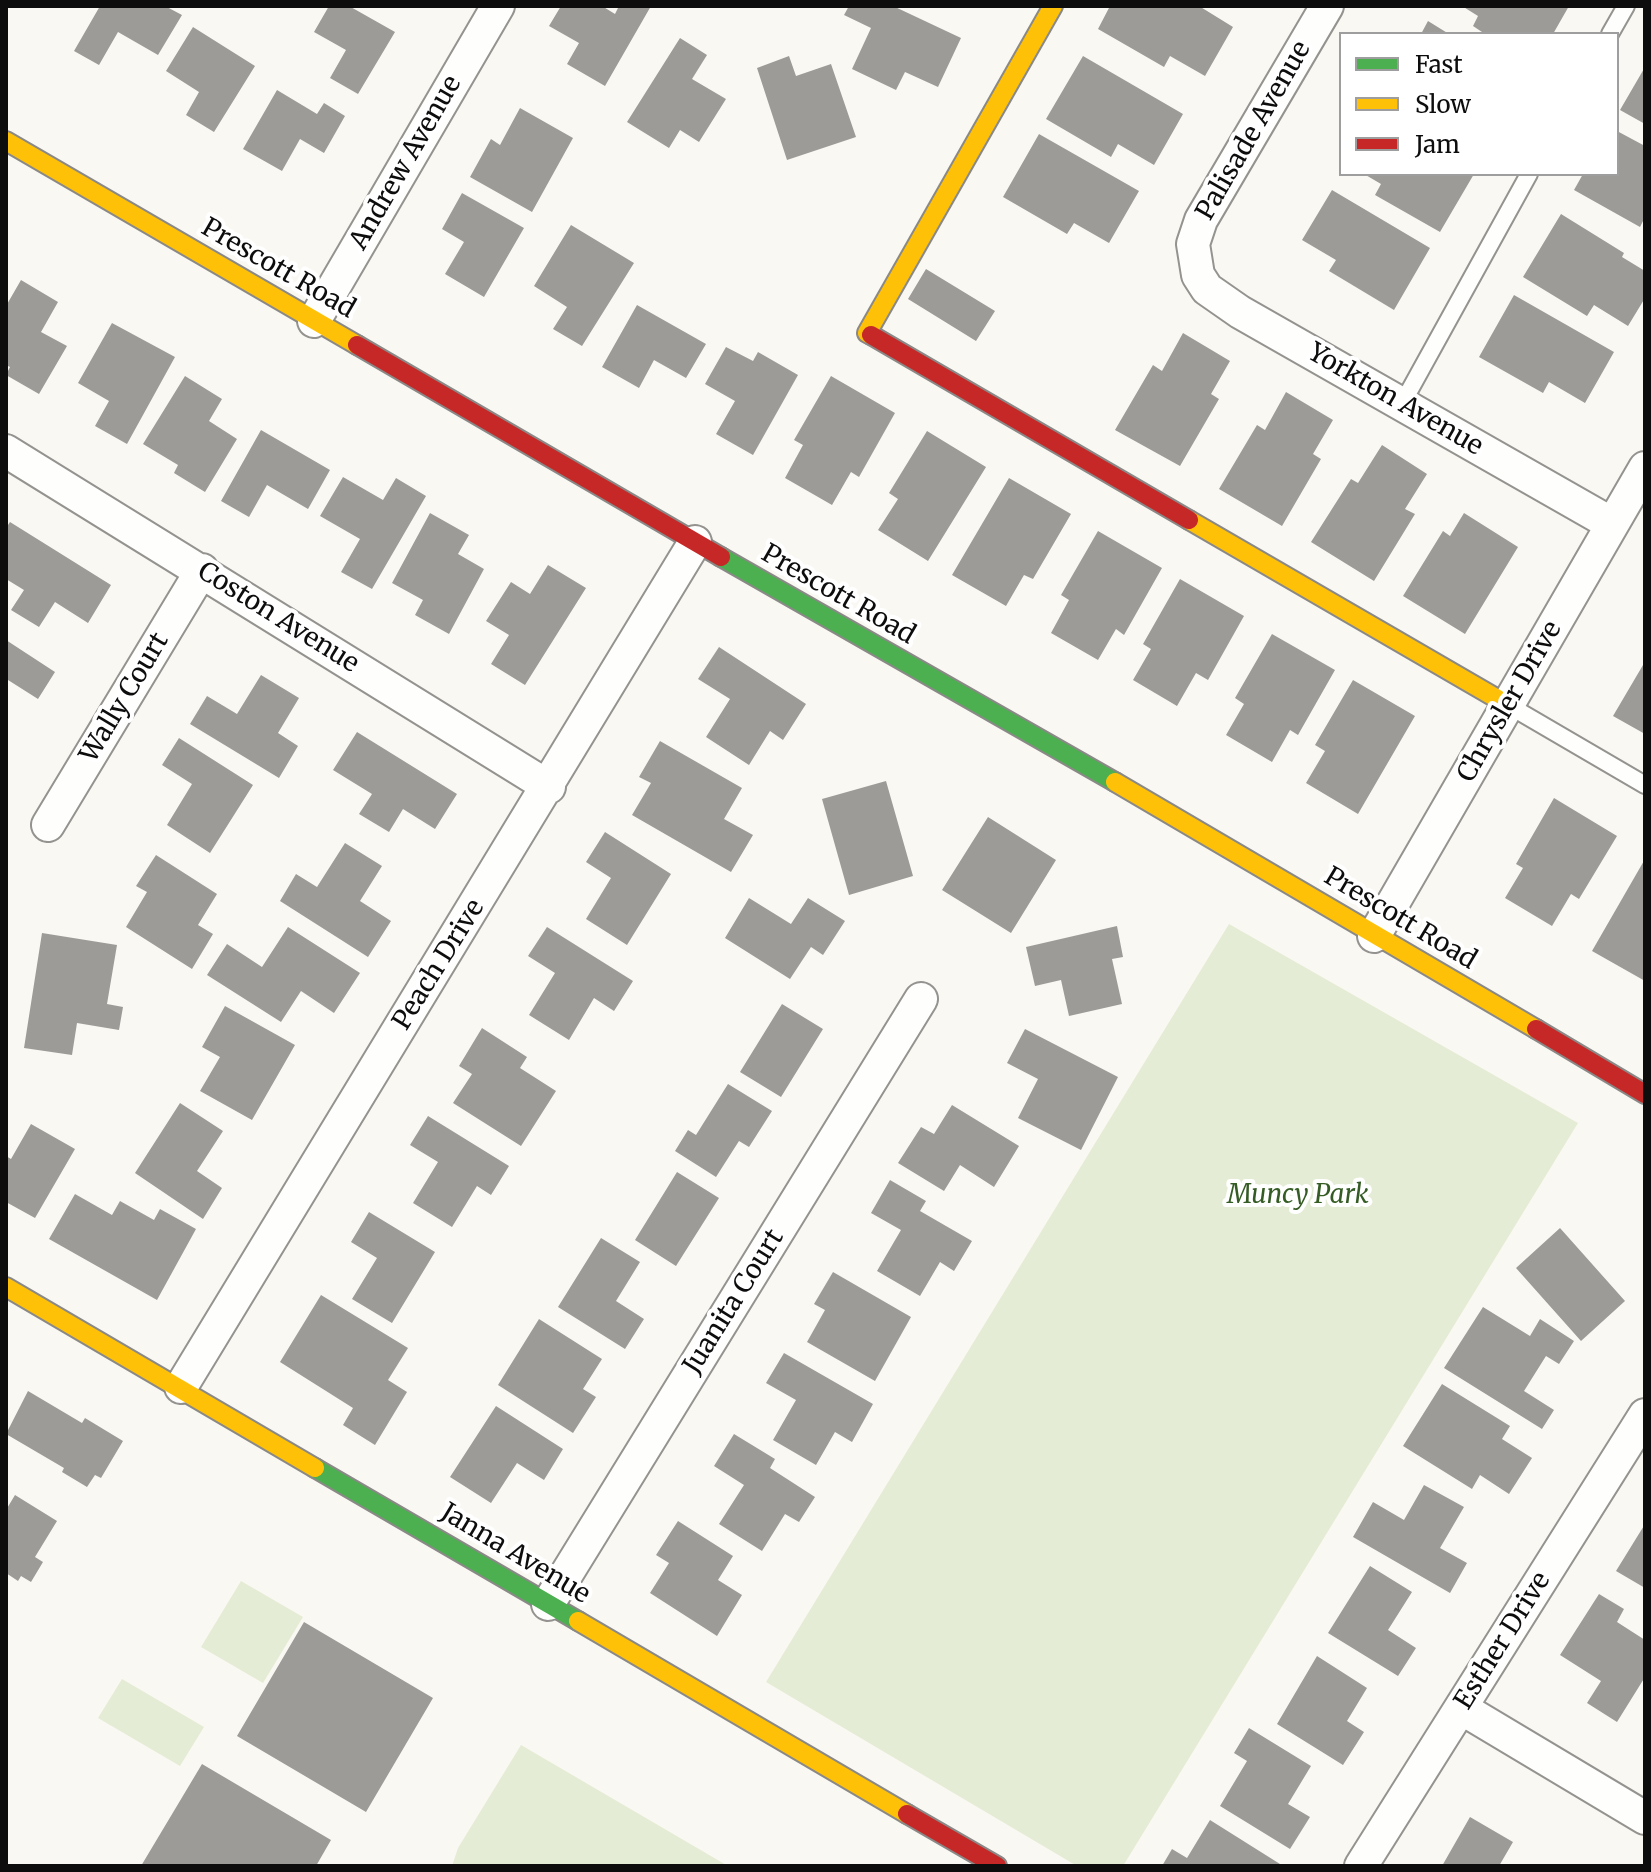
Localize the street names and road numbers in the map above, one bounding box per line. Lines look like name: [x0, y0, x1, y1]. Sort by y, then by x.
street label: Palisade Avenue: [1190, 36, 1318, 226]
street label: Andrew Avenue: [344, 71, 468, 255]
street label: Prescott Road: [196, 212, 360, 326]
street label: Yorkton Avenue: [1302, 337, 1488, 463]
street label: Prescott Road: [756, 538, 920, 652]
street label: Coston Avenue: [192, 556, 364, 680]
street label: Chrysler Drive: [1451, 616, 1569, 788]
street label: Wally Court: [74, 628, 176, 768]
street label: Prescott Road: [1318, 861, 1482, 977]
street label: Peach Drive: [387, 894, 491, 1036]
street label: Juanita Court: [677, 1224, 791, 1380]
street label: Janna Avenue: [435, 1497, 595, 1611]
street label: Esther Drive: [1449, 1567, 1557, 1715]

